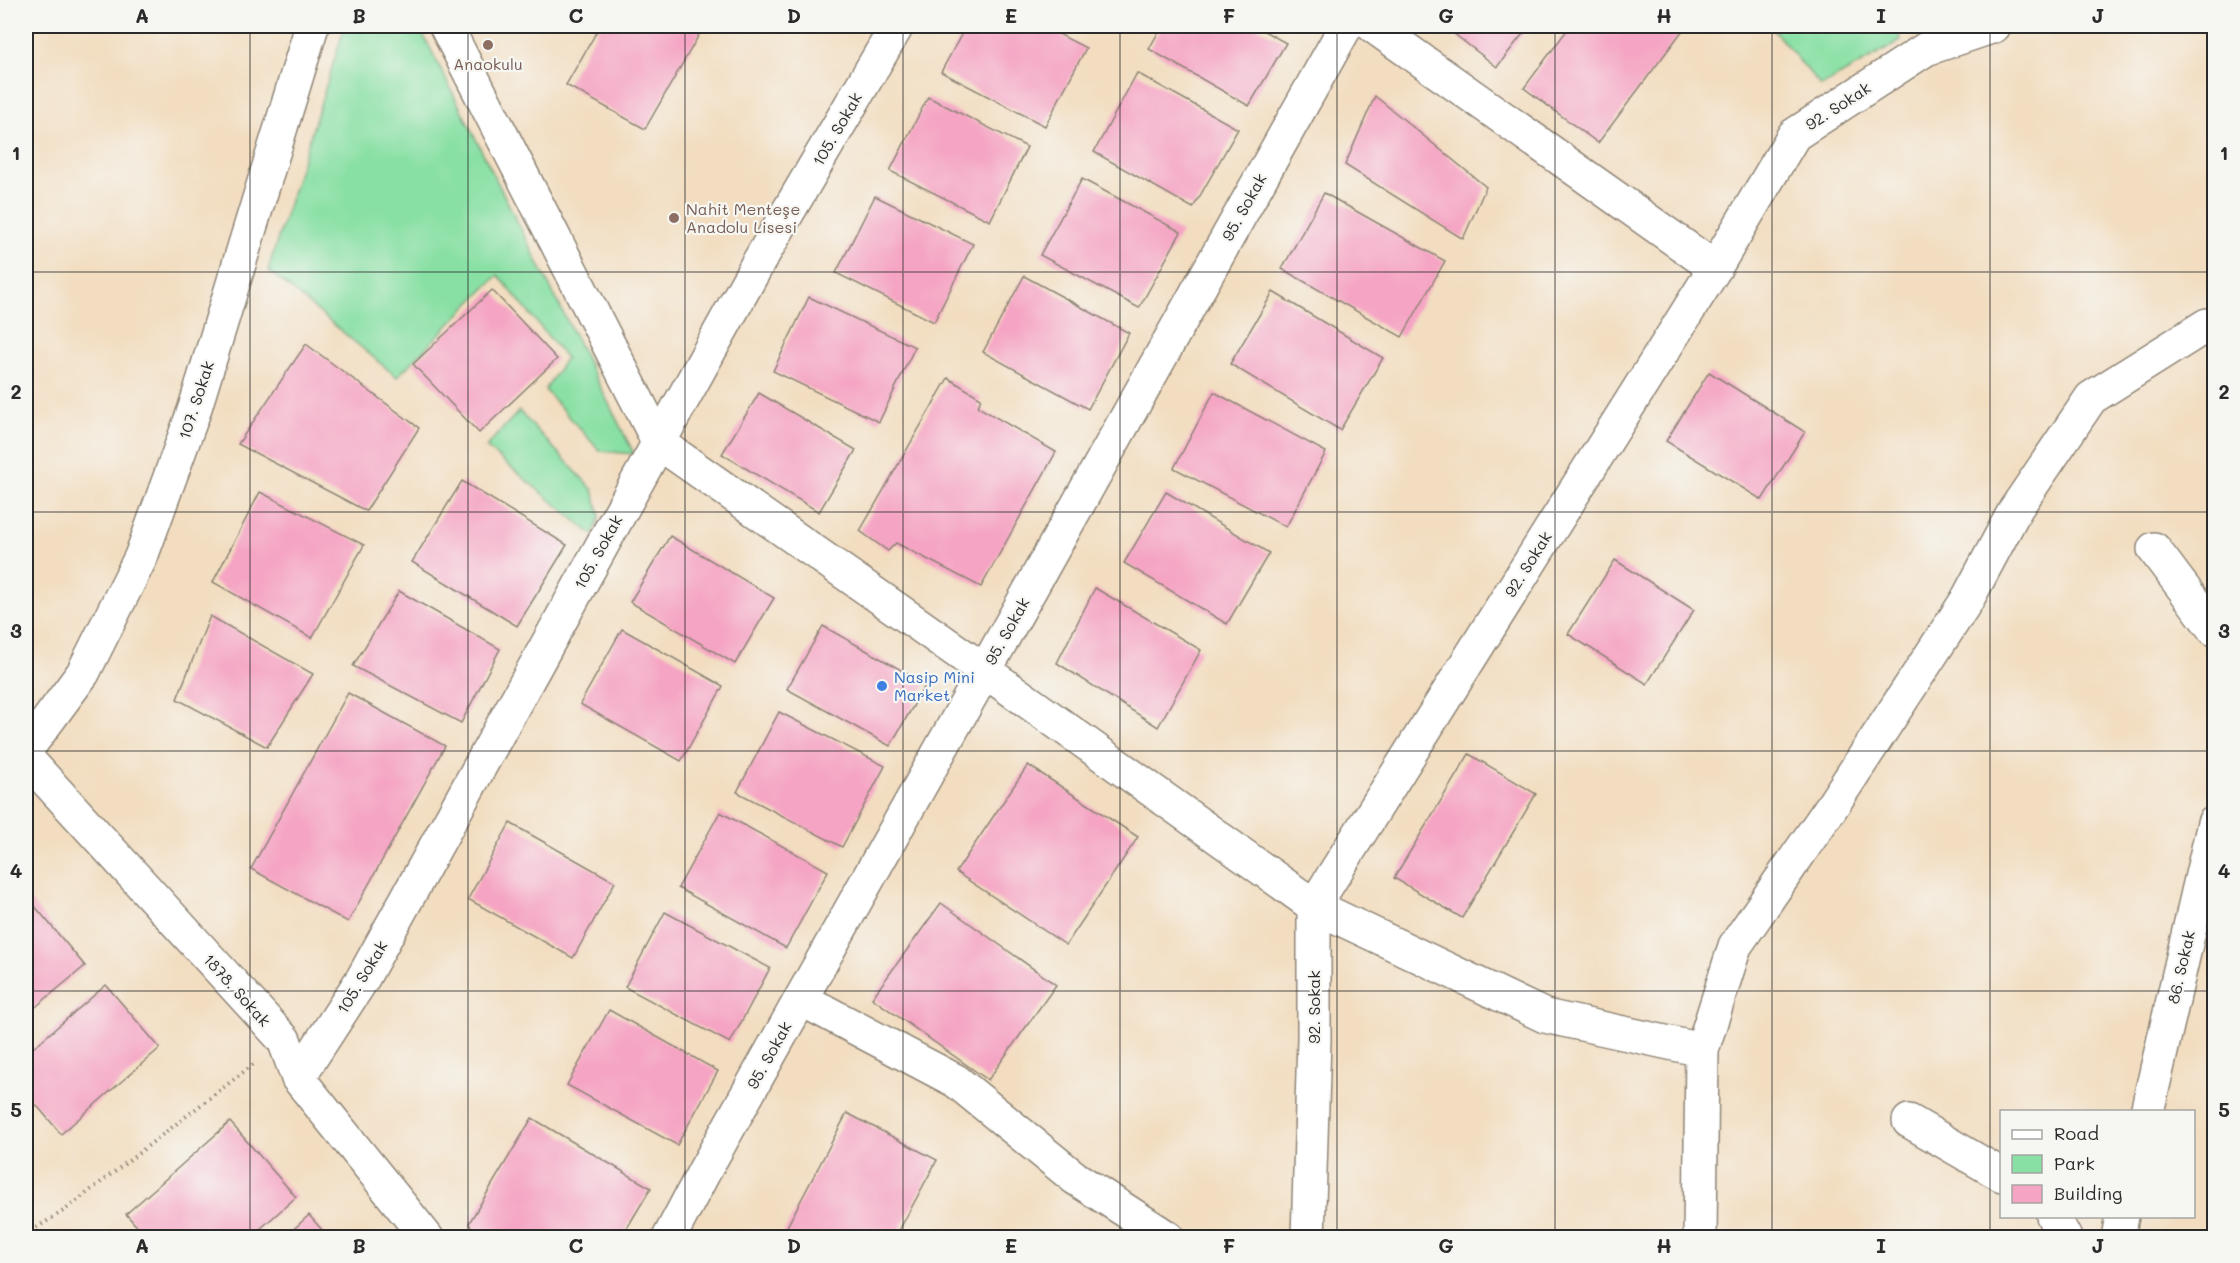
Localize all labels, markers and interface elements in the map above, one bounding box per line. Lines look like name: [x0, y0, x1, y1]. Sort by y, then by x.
text: A: [135, 2, 149, 28]
text: B: [352, 2, 366, 28]
text: C: [569, 2, 584, 28]
text: D: [787, 2, 801, 28]
text: E: [1005, 2, 1017, 28]
text: F: [1223, 2, 1236, 28]
text: G: [1438, 2, 1454, 28]
text: H: [1656, 2, 1672, 28]
text: I: [1876, 2, 1886, 28]
text: J: [2091, 2, 2105, 28]
marker: Anaokulu: [481, 38, 495, 52]
place label: Anaokulu: [453, 53, 523, 74]
street label: 92. Sokak: [1801, 77, 1874, 134]
street label: 105. Sokak: [807, 88, 866, 169]
text: 1: [12, 139, 20, 165]
text: 1: [2220, 139, 2228, 165]
street label: 95. Sokak: [1216, 169, 1271, 244]
place label: Nahit Menteşe Anadolu Lisesi: [686, 198, 800, 237]
marker: Nahit Menteşe Anadolu Lisesi: [667, 211, 681, 225]
street label: 107. Sokak: [173, 358, 218, 442]
text: 2: [10, 378, 22, 404]
text: 2: [2218, 378, 2230, 404]
street label: 105. Sokak: [569, 511, 627, 593]
street label: 92. Sokak: [1499, 527, 1556, 601]
street label: 95. Sokak: [979, 593, 1034, 668]
text: 3: [10, 617, 22, 643]
text: 3: [2218, 617, 2230, 643]
place label: Nasip Mini Market: [894, 666, 975, 705]
marker: Nasip Mini Market: [875, 679, 889, 693]
text: 4: [10, 857, 23, 883]
text: 4: [2218, 857, 2231, 883]
street label: 86. Sokak: [2162, 928, 2199, 1006]
street label: 105. Sokak: [332, 936, 392, 1017]
street label: 1878. Sokak: [199, 949, 276, 1030]
street label: 92. Sokak: [1303, 970, 1324, 1044]
street label: 95. Sokak: [741, 1017, 796, 1092]
text: 5: [10, 1096, 22, 1122]
text: 5: [2218, 1096, 2230, 1122]
legend: [2000, 1110, 2195, 1218]
text: Road: [2054, 1121, 2099, 1145]
text: Park: [2054, 1151, 2095, 1175]
text: Building: [2054, 1181, 2122, 1205]
text: A: [135, 1232, 149, 1258]
text: B: [352, 1232, 366, 1258]
text: C: [569, 1232, 584, 1258]
text: D: [787, 1232, 801, 1258]
text: E: [1005, 1232, 1017, 1258]
text: F: [1223, 1232, 1236, 1258]
text: G: [1438, 1232, 1454, 1258]
text: H: [1656, 1232, 1672, 1258]
text: I: [1876, 1232, 1886, 1258]
text: J: [2091, 1232, 2105, 1258]

